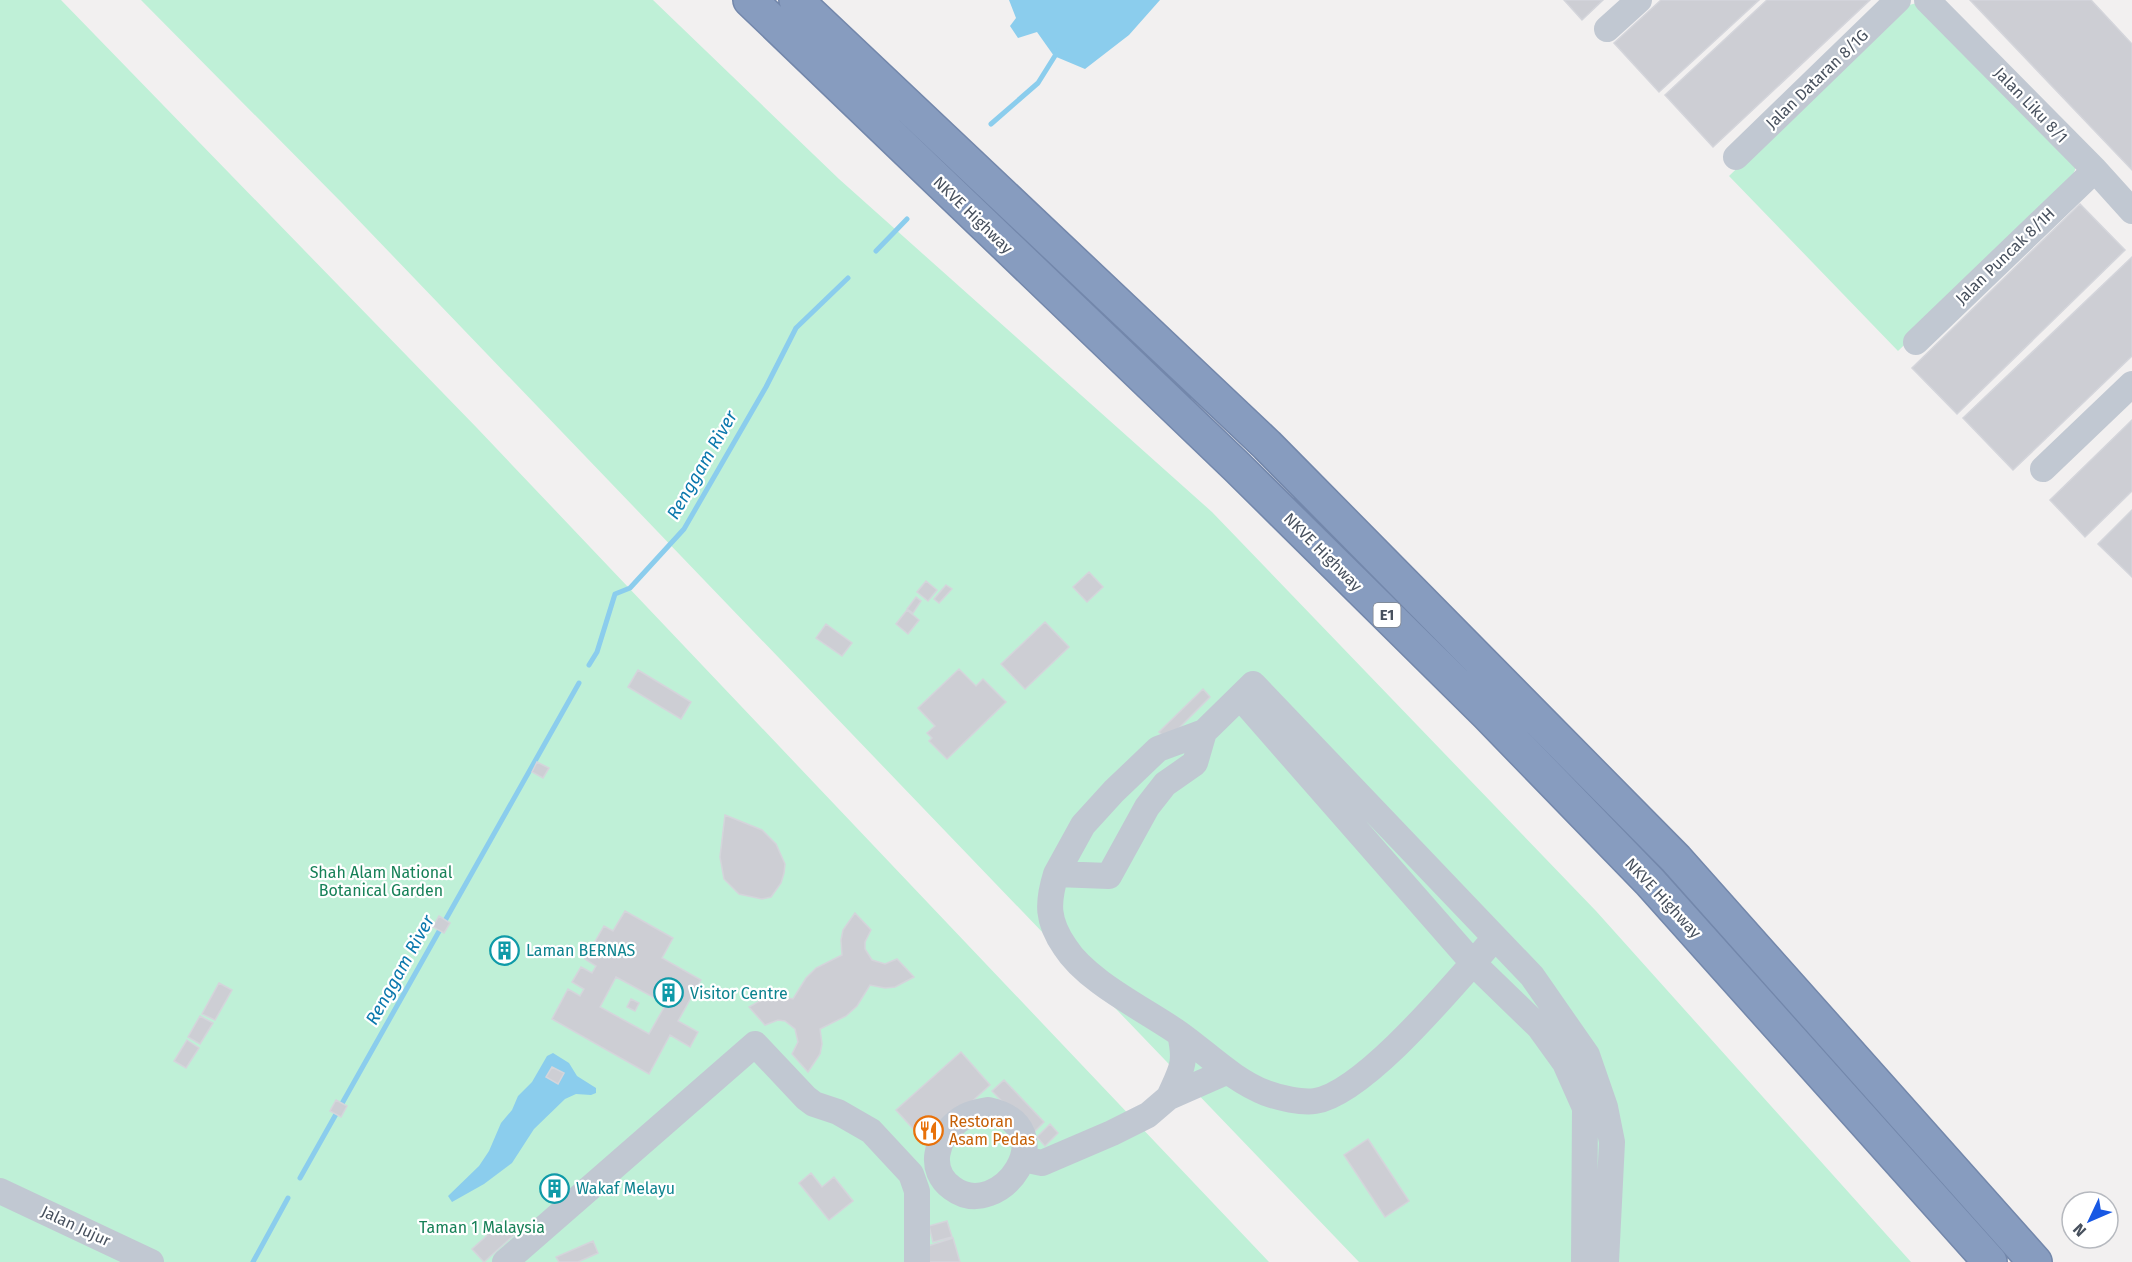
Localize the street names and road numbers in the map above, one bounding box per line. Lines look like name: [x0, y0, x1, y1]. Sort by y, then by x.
street label: Jalan Dataran 8/1G: [1762, 25, 1872, 133]
street label: Jalan Liku 8/1: [1990, 63, 2072, 147]
street label: NKVE Highway: [929, 172, 1017, 258]
street label: Jalan Puncak 8/1H: [1951, 204, 2059, 308]
street label: NKVE Highway: [1280, 509, 1366, 595]
road number: E1: [1374, 603, 1400, 627]
street label: NKVE Highway: [1621, 854, 1705, 942]
street label: Jalan Jujur: [38, 1202, 115, 1251]

